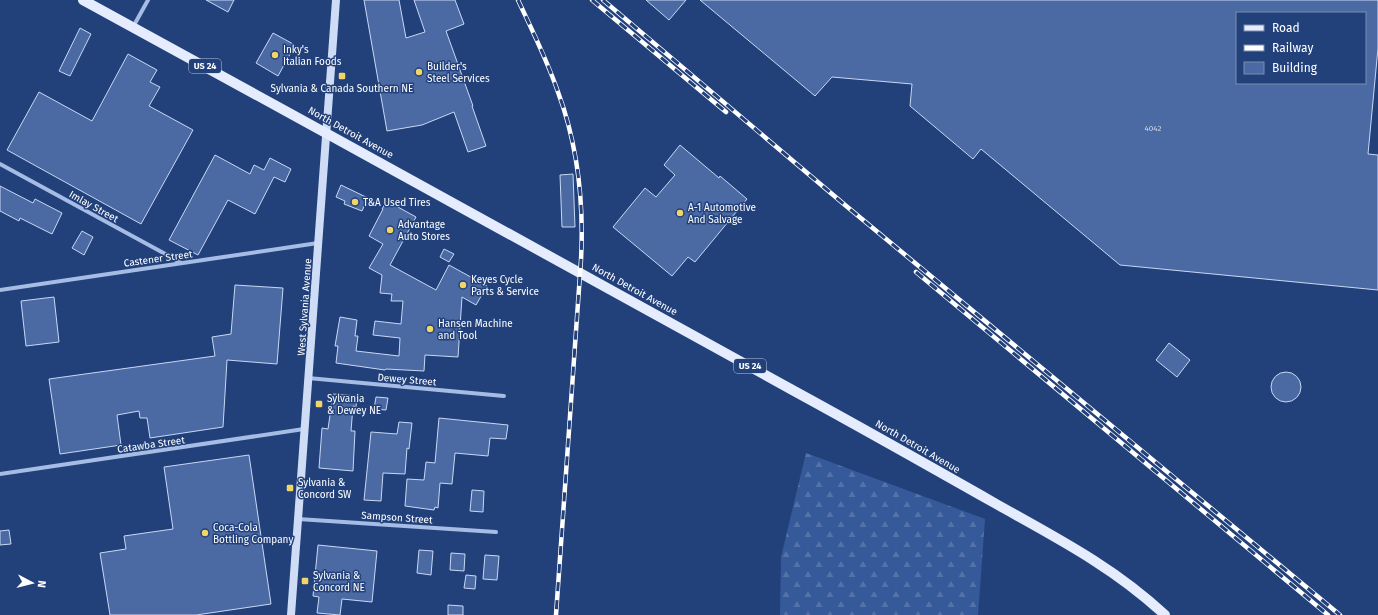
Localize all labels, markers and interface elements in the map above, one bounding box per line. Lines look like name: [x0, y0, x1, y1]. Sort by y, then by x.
legend: [1236, 12, 1366, 84]
text: Road: [1272, 21, 1300, 35]
text: Railway: [1272, 41, 1313, 55]
place label: Inky's Italian Foods: [283, 44, 342, 68]
marker: Inky's Italian Foods: [270, 50, 280, 60]
road number: US 24: [189, 59, 221, 73]
place label: Builder's Steel Services: [427, 61, 490, 85]
text: Building: [1272, 61, 1318, 75]
marker: Builder's Steel Services: [414, 67, 424, 77]
marker: Sylvania & Canada Southern NE: [337, 71, 347, 81]
place label: Sylvania & Canada Southern NE: [271, 83, 413, 95]
street label: North Detroit Avenue: [306, 104, 395, 161]
house number: 4042: [1145, 124, 1161, 133]
street label: Imlay Street: [67, 188, 121, 225]
marker: T&A Used Tires: [350, 197, 360, 207]
place label: T&A Used Tires: [363, 197, 431, 209]
place label: A-1 Automotive And Salvage: [688, 202, 756, 226]
marker: A-1 Automotive And Salvage: [675, 208, 685, 218]
place label: Advantage Auto Stores: [398, 219, 450, 243]
marker: Advantage Auto Stores: [385, 225, 395, 235]
street label: Castener Street: [123, 248, 194, 270]
street label: West Sylvania Avenue: [296, 258, 314, 356]
street label: North Detroit Avenue: [590, 261, 679, 318]
place label: Keyes Cycle Parts & Service: [471, 274, 539, 298]
marker: Keyes Cycle Parts & Service: [458, 280, 468, 290]
place label: Hansen Machine and Tool: [438, 318, 513, 342]
marker: Hansen Machine and Tool: [425, 324, 435, 334]
road number: US 24: [734, 359, 766, 373]
street label: Dewey Street: [377, 371, 437, 389]
place label: Sylvania & Dewey NE: [327, 393, 381, 417]
marker: Sylvania & Dewey NE: [314, 399, 324, 409]
street label: North Detroit Avenue: [873, 418, 962, 476]
street label: Catawba Street: [117, 434, 186, 456]
place label: Sylvania & Concord SW: [298, 477, 352, 501]
marker: Sylvania & Concord SW: [285, 483, 295, 493]
street label: Sampson Street: [361, 510, 433, 527]
place label: Coca-Cola Bottling Company: [213, 522, 293, 546]
marker: Coca-Cola Bottling Company: [200, 528, 210, 538]
north arrow: [12, 563, 52, 603]
place label: Sylvania & Concord NE: [313, 570, 365, 594]
marker: Sylvania & Concord NE: [300, 576, 310, 586]
text: N: [35, 580, 48, 589]

